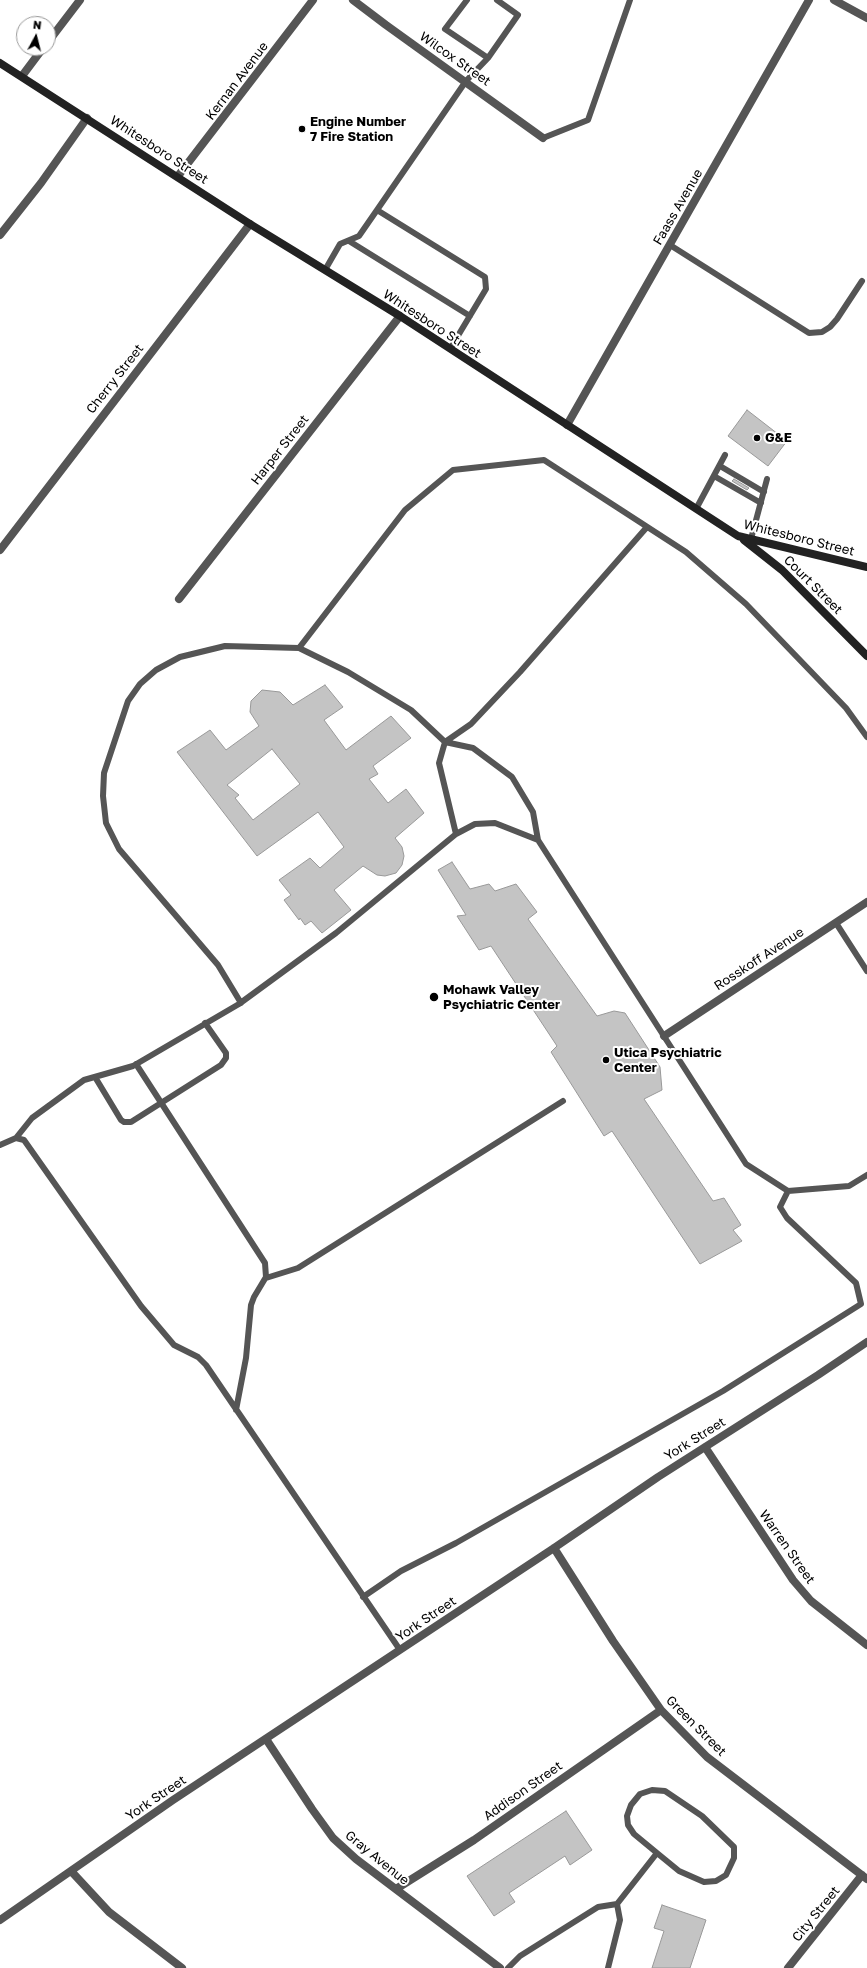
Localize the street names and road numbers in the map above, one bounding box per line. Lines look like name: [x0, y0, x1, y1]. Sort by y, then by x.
street label: Wilcox Street: [416, 29, 494, 89]
street label: Kernan Avenue: [203, 39, 271, 123]
street label: Whitesboro Street: [107, 112, 211, 188]
street label: Faass Avenue: [650, 166, 706, 248]
street label: Whitesboro Street: [380, 286, 484, 362]
street label: Cherry Street: [83, 341, 147, 417]
street label: Harper Street: [248, 412, 312, 488]
street label: Whitesboro Street: [742, 517, 856, 559]
street label: Court Street: [780, 552, 846, 618]
street label: Rosskoff Avenue: [711, 924, 807, 994]
street label: York Street: [662, 1414, 728, 1464]
street label: Warren Street: [756, 1507, 818, 1587]
street label: York Street: [393, 1593, 459, 1645]
street label: Green Street: [663, 1693, 729, 1759]
street label: Addison Street: [481, 1758, 565, 1824]
street label: York Street: [123, 1772, 189, 1824]
street label: Gray Avenue: [342, 1828, 412, 1888]
street label: City Street: [789, 1883, 843, 1945]

